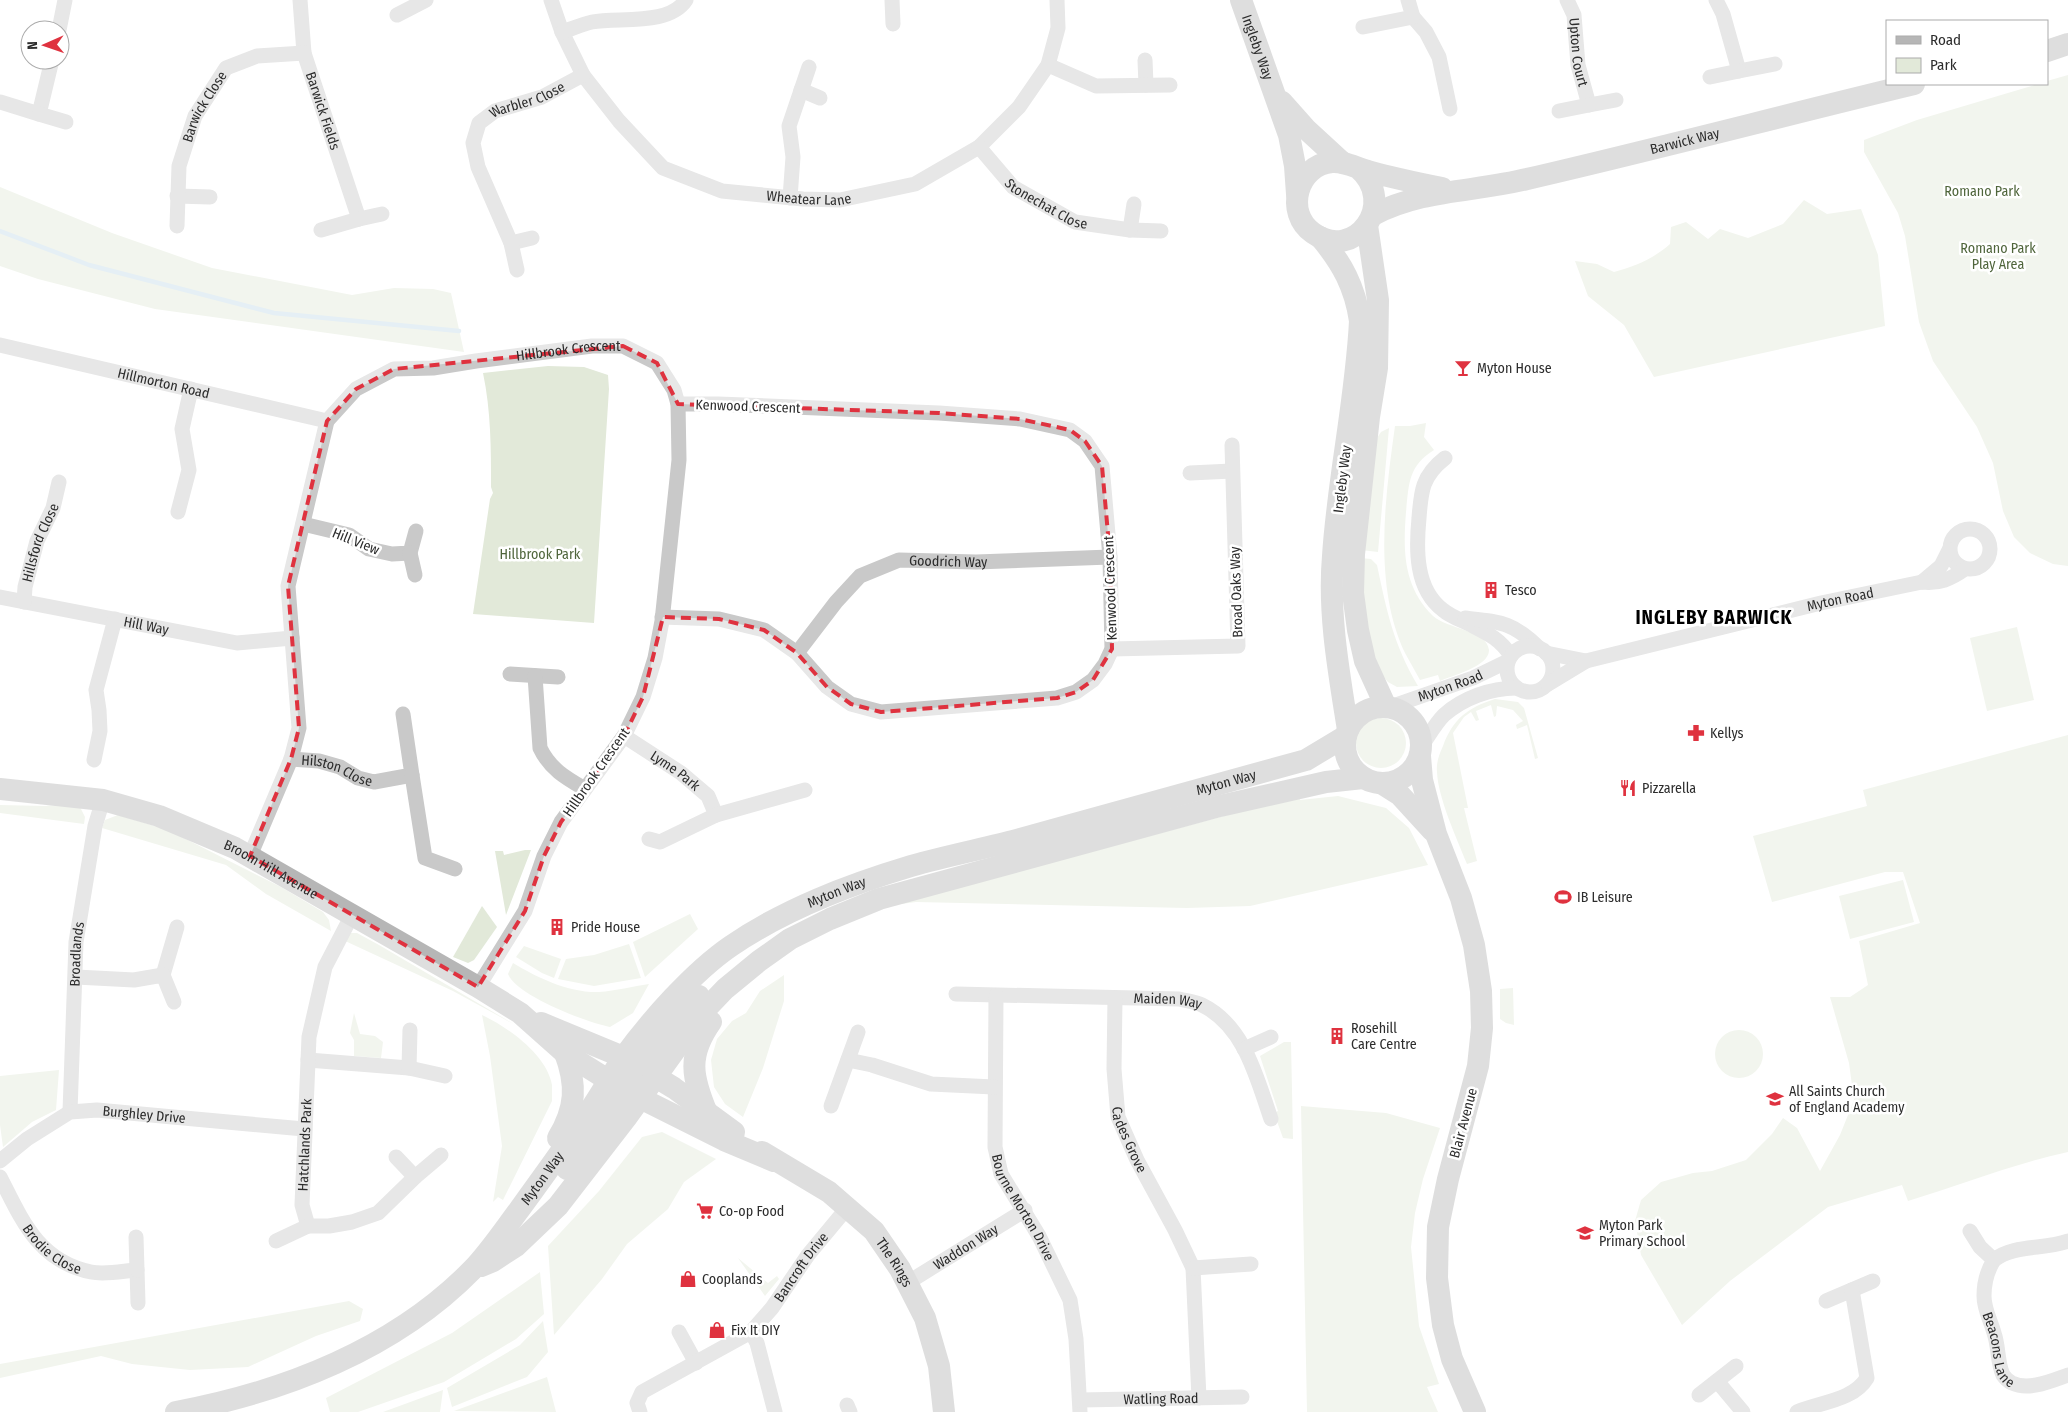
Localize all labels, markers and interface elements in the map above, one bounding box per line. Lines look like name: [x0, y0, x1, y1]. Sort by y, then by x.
street label: Ingleby Way: [1238, 12, 1277, 83]
street label: Upton Court: [1565, 17, 1592, 89]
north arrow: [20, 20, 70, 70]
legend: [1886, 20, 2048, 85]
text: Road: [1930, 31, 1961, 49]
text: N: [24, 41, 41, 50]
text: Park: [1930, 56, 1957, 74]
street label: Barwick Close: [179, 68, 231, 144]
street label: Barwick Fields: [302, 70, 344, 152]
street label: Warbler Close: [486, 78, 568, 121]
street label: Barwick Way: [1648, 124, 1722, 158]
street label: Stonechat Close: [1001, 175, 1088, 233]
park label: Romano Park: [1944, 183, 2020, 200]
street label: Wheatear Lane: [766, 187, 853, 209]
park label: Romano Park Play Area: [1960, 240, 2036, 273]
street label: Hillbrook Crescent: [515, 338, 621, 365]
bar icon: Myton House: [1453, 358, 1473, 378]
place label: Myton House: [1477, 360, 1552, 377]
street label: Hillmorton Road: [116, 365, 211, 402]
street label: Kenwood Crescent: [695, 396, 801, 417]
street label: Ingleby Way: [1330, 444, 1355, 514]
street label: Hillsford Close: [19, 502, 63, 584]
street label: Hill View: [330, 524, 382, 559]
street label: Kenwood Crescent: [1100, 535, 1121, 641]
street label: Broad Oaks Way: [1226, 545, 1247, 638]
park label: Hillbrook Park: [500, 546, 581, 563]
street label: Goodrich Way: [909, 552, 989, 571]
building icon: Tesco: [1481, 580, 1501, 600]
place label: Tesco: [1505, 582, 1537, 599]
street label: Myton Road: [1805, 584, 1875, 615]
district label: INGLEBY BARWICK: [1635, 606, 1793, 629]
street label: Hill Way: [122, 613, 171, 639]
street label: Myton Road: [1416, 666, 1486, 706]
pharmacy icon: Kellys: [1686, 723, 1706, 743]
street label: Hillbrook Crescent: [559, 724, 634, 820]
place label: Kellys: [1710, 725, 1744, 742]
street label: Lyme Park: [647, 747, 704, 795]
street label: Hilston Close: [301, 752, 374, 790]
street label: Myton Way: [1194, 766, 1259, 799]
restaurant icon: Pizzarella: [1618, 778, 1638, 798]
place label: Pizzarella: [1642, 780, 1696, 797]
street label: Broom Hill Avenue: [221, 836, 321, 903]
street label: Myton Way: [805, 873, 869, 912]
sports icon: IB Leisure: [1553, 887, 1573, 907]
place label: IB Leisure: [1577, 889, 1633, 906]
building icon: Pride House: [547, 917, 567, 937]
place label: Pride House: [571, 919, 640, 936]
street label: Broadlands: [66, 920, 88, 987]
street label: Maiden Way: [1134, 990, 1205, 1013]
place label: Rosehill Care Centre: [1351, 1020, 1417, 1053]
building icon: Rosehill Care Centre: [1327, 1026, 1347, 1046]
place label: All Saints Church of England Academy: [1789, 1083, 1905, 1116]
street label: Blair Avenue: [1446, 1086, 1481, 1160]
school or university icon: All Saints Church of England Academy: [1765, 1089, 1785, 1109]
street label: Hatchlands Park: [295, 1098, 315, 1192]
street label: Burghley Drive: [102, 1103, 186, 1127]
street label: Cades Grove: [1108, 1106, 1150, 1176]
street label: Myton Way: [518, 1148, 568, 1208]
street label: Bourne Morton Drive: [988, 1152, 1058, 1264]
supermarket icon: Co-op Food: [695, 1201, 715, 1221]
place label: Co-op Food: [719, 1203, 784, 1220]
place label: Myton Park Primary School: [1599, 1217, 1686, 1250]
street label: Waddon Way: [930, 1220, 1002, 1274]
street label: Brodie Close: [19, 1221, 84, 1278]
school or university icon: Myton Park Primary School: [1575, 1223, 1595, 1243]
street label: Bancroft Drive: [771, 1229, 832, 1305]
street label: The Rings: [872, 1235, 916, 1290]
shop icon: Cooplands: [678, 1269, 698, 1289]
place label: Cooplands: [702, 1271, 762, 1288]
street label: Beacons Lane: [1978, 1310, 2018, 1392]
shop icon: Fix It DIY: [707, 1320, 727, 1340]
place label: Fix It DIY: [731, 1322, 780, 1339]
street label: Watling Road: [1123, 1390, 1199, 1408]

